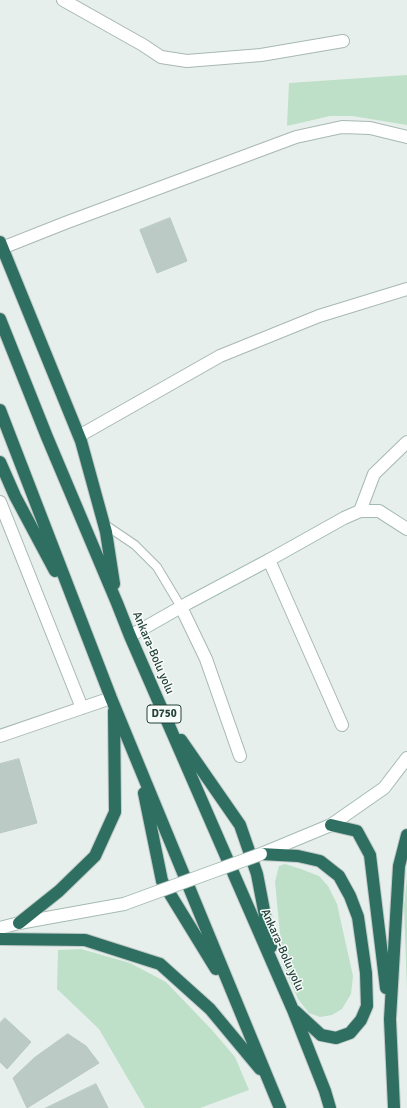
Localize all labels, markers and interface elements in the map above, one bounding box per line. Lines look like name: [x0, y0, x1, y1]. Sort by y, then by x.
street label: Ankara-Bolu yolu: [129, 610, 177, 696]
road number: D750: [147, 705, 181, 723]
street label: Ankara-Bolu yolu: [257, 907, 307, 993]

